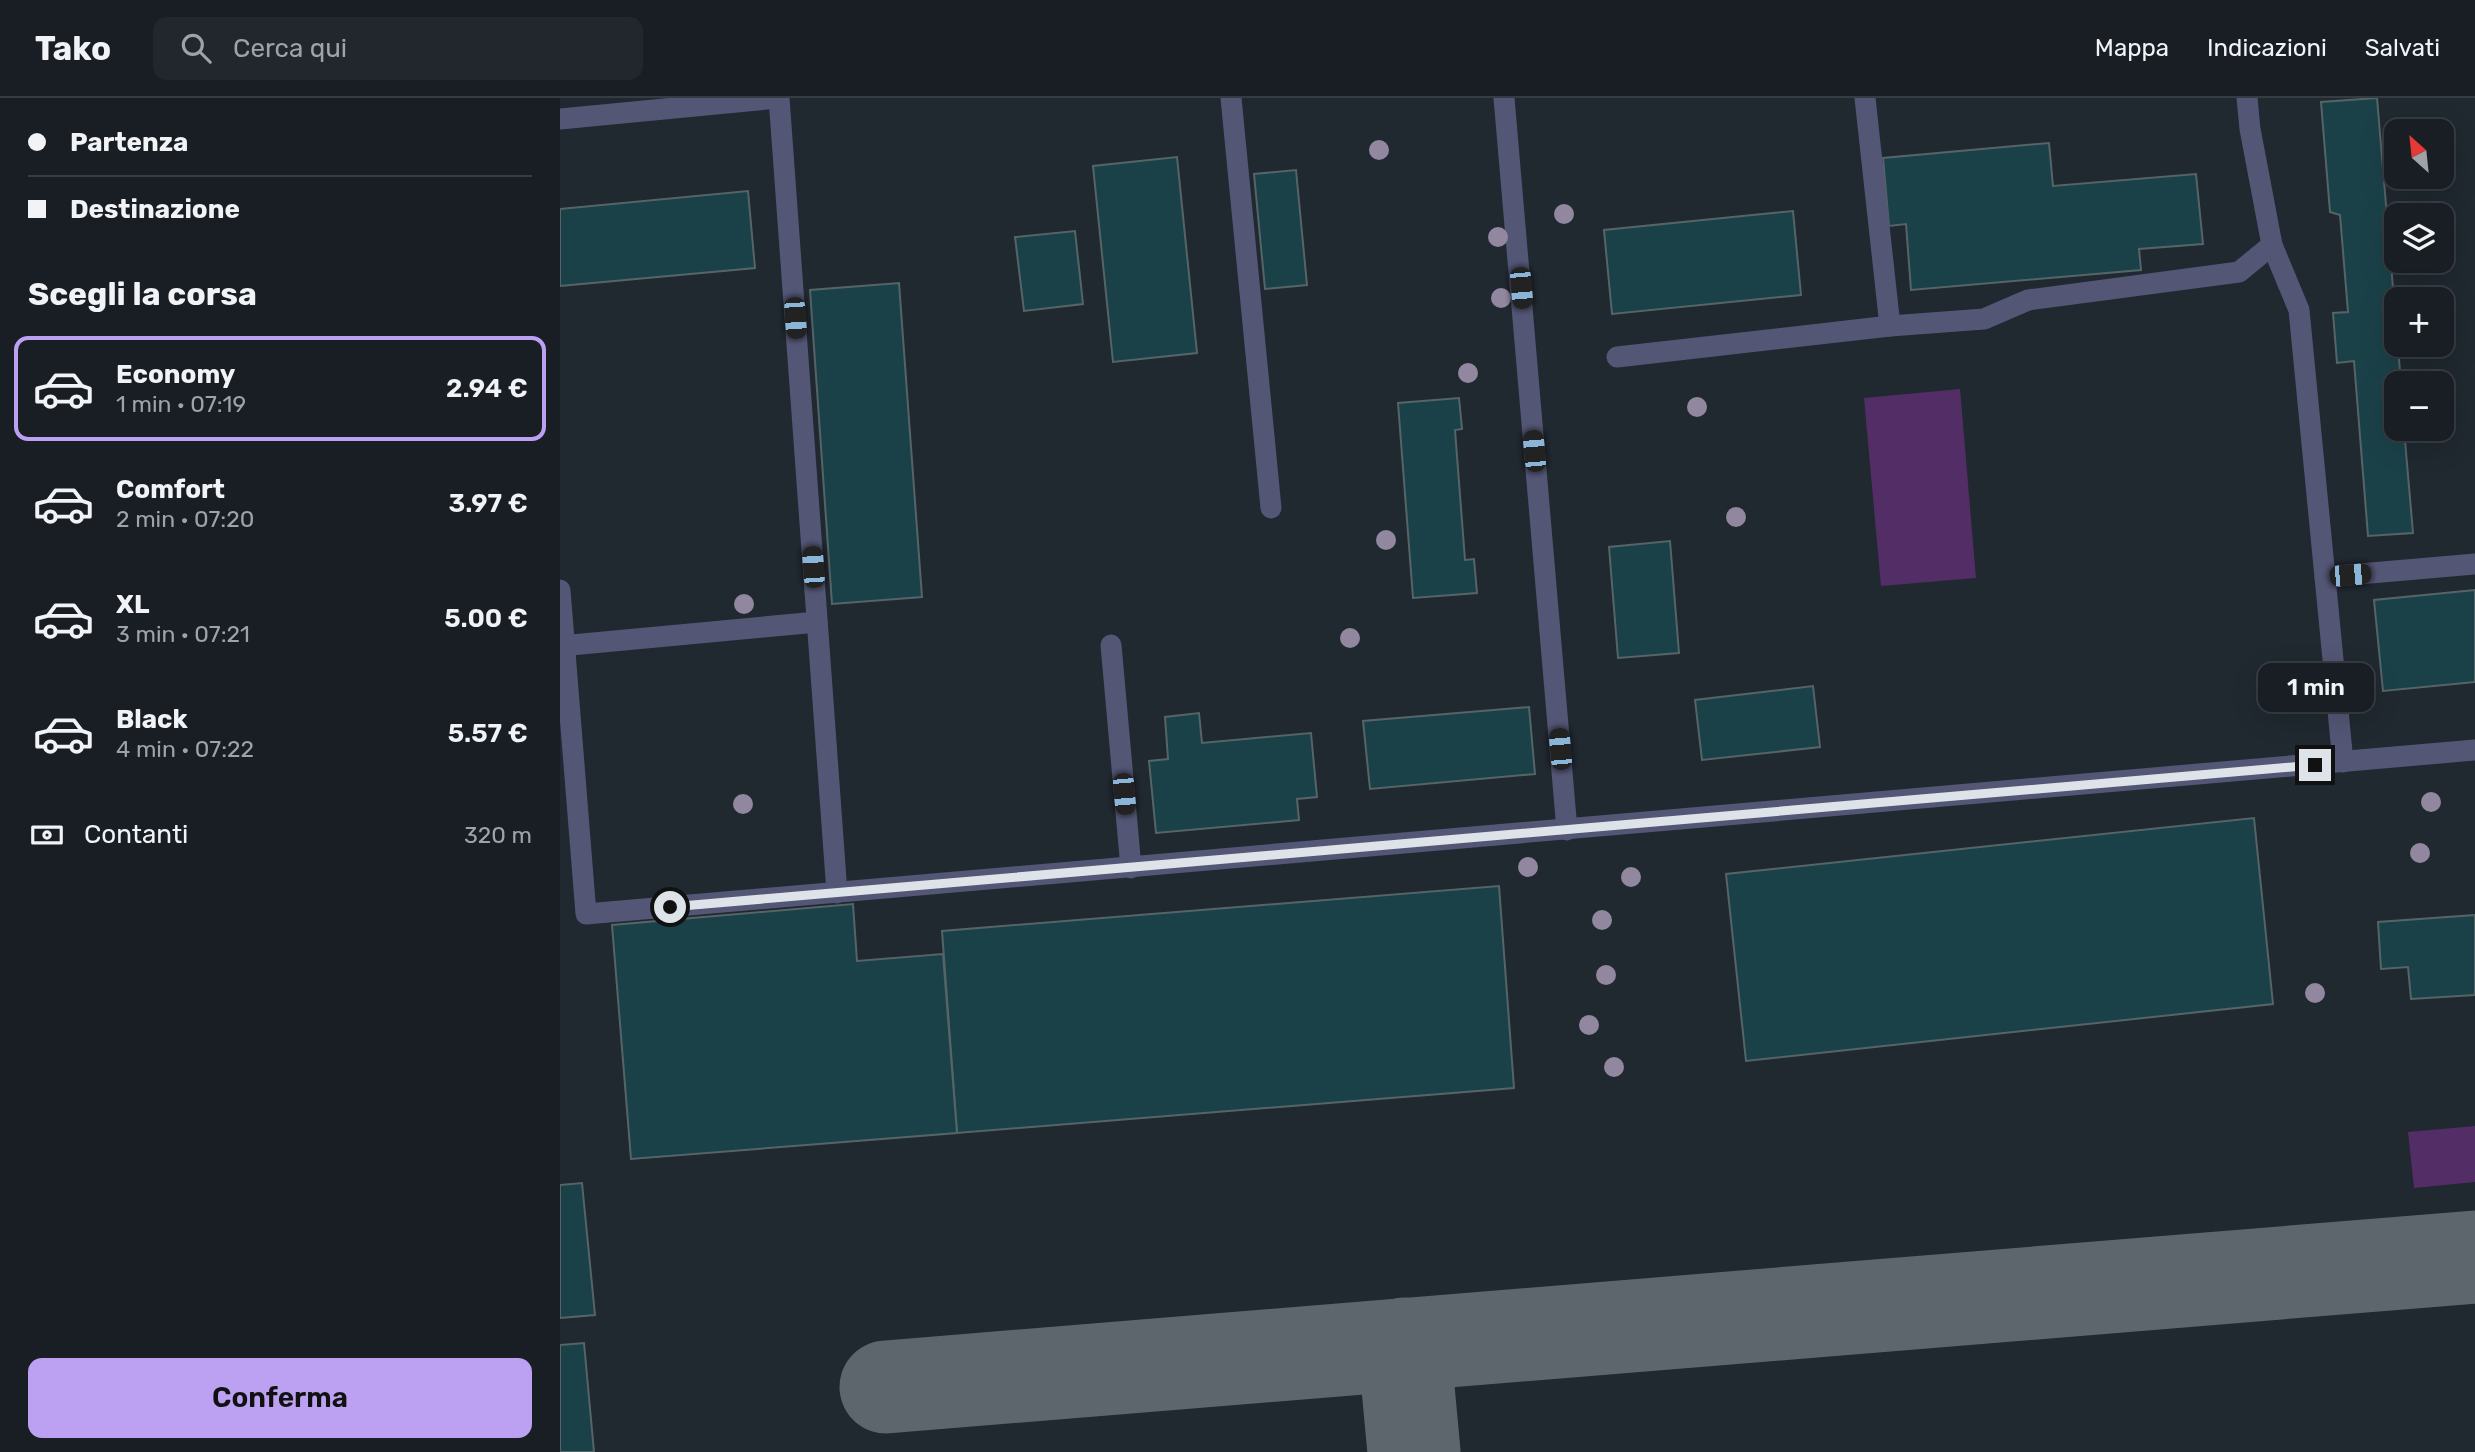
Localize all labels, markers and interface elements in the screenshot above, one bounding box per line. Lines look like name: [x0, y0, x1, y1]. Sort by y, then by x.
search box: [153, 17, 643, 80]
text: Tako: [35, 29, 111, 68]
icon: search: [177, 29, 215, 67]
text: Cerca qui: [233, 33, 347, 64]
text: Mappa: [2095, 34, 2169, 62]
text: Indicazioni: [2207, 34, 2327, 62]
text: Salvati: [2365, 34, 2440, 62]
north arrow: [2384, 119, 2454, 189]
map controls: [2384, 119, 2454, 441]
text: Partenza: [70, 127, 188, 158]
text: Destinazione: [70, 194, 240, 225]
button: layers: [2384, 203, 2454, 273]
car: [1509, 266, 1534, 310]
text: Scegli la corsa: [28, 275, 257, 313]
button: +: [2384, 287, 2454, 357]
car: [784, 296, 807, 340]
icon: car: [32, 357, 95, 420]
text: Economy: [116, 359, 235, 390]
button: −: [2384, 371, 2454, 441]
text: 2.94 €: [446, 373, 528, 404]
text: 1 min · 07:19: [116, 390, 246, 418]
car: [1522, 429, 1547, 473]
icon: car: [32, 472, 95, 535]
text: Comfort: [116, 474, 225, 505]
text: 3.97 €: [448, 488, 528, 519]
text: 2 min · 07:20: [116, 505, 254, 533]
car: [802, 545, 825, 589]
car: [2329, 563, 2372, 587]
icon: car: [32, 587, 95, 650]
text: XL: [116, 589, 149, 620]
text: 5.00 €: [444, 603, 528, 634]
text: 3 min · 07:21: [116, 620, 250, 648]
callout: 1 min: [2257, 664, 2373, 712]
text: 1 min: [2287, 673, 2345, 701]
icon: car: [32, 702, 95, 765]
text: Black: [116, 704, 188, 735]
text: 5.57 €: [448, 718, 528, 749]
car: [1548, 727, 1573, 771]
text: 4 min · 07:22: [116, 735, 254, 763]
route end: [2299, 749, 2331, 781]
car: [1112, 772, 1137, 816]
icon: cash: [28, 816, 66, 854]
text: Contanti: [84, 819, 188, 850]
text: 320 m: [464, 821, 532, 849]
route start: [654, 891, 686, 923]
button: Conferma: [28, 1358, 532, 1438]

